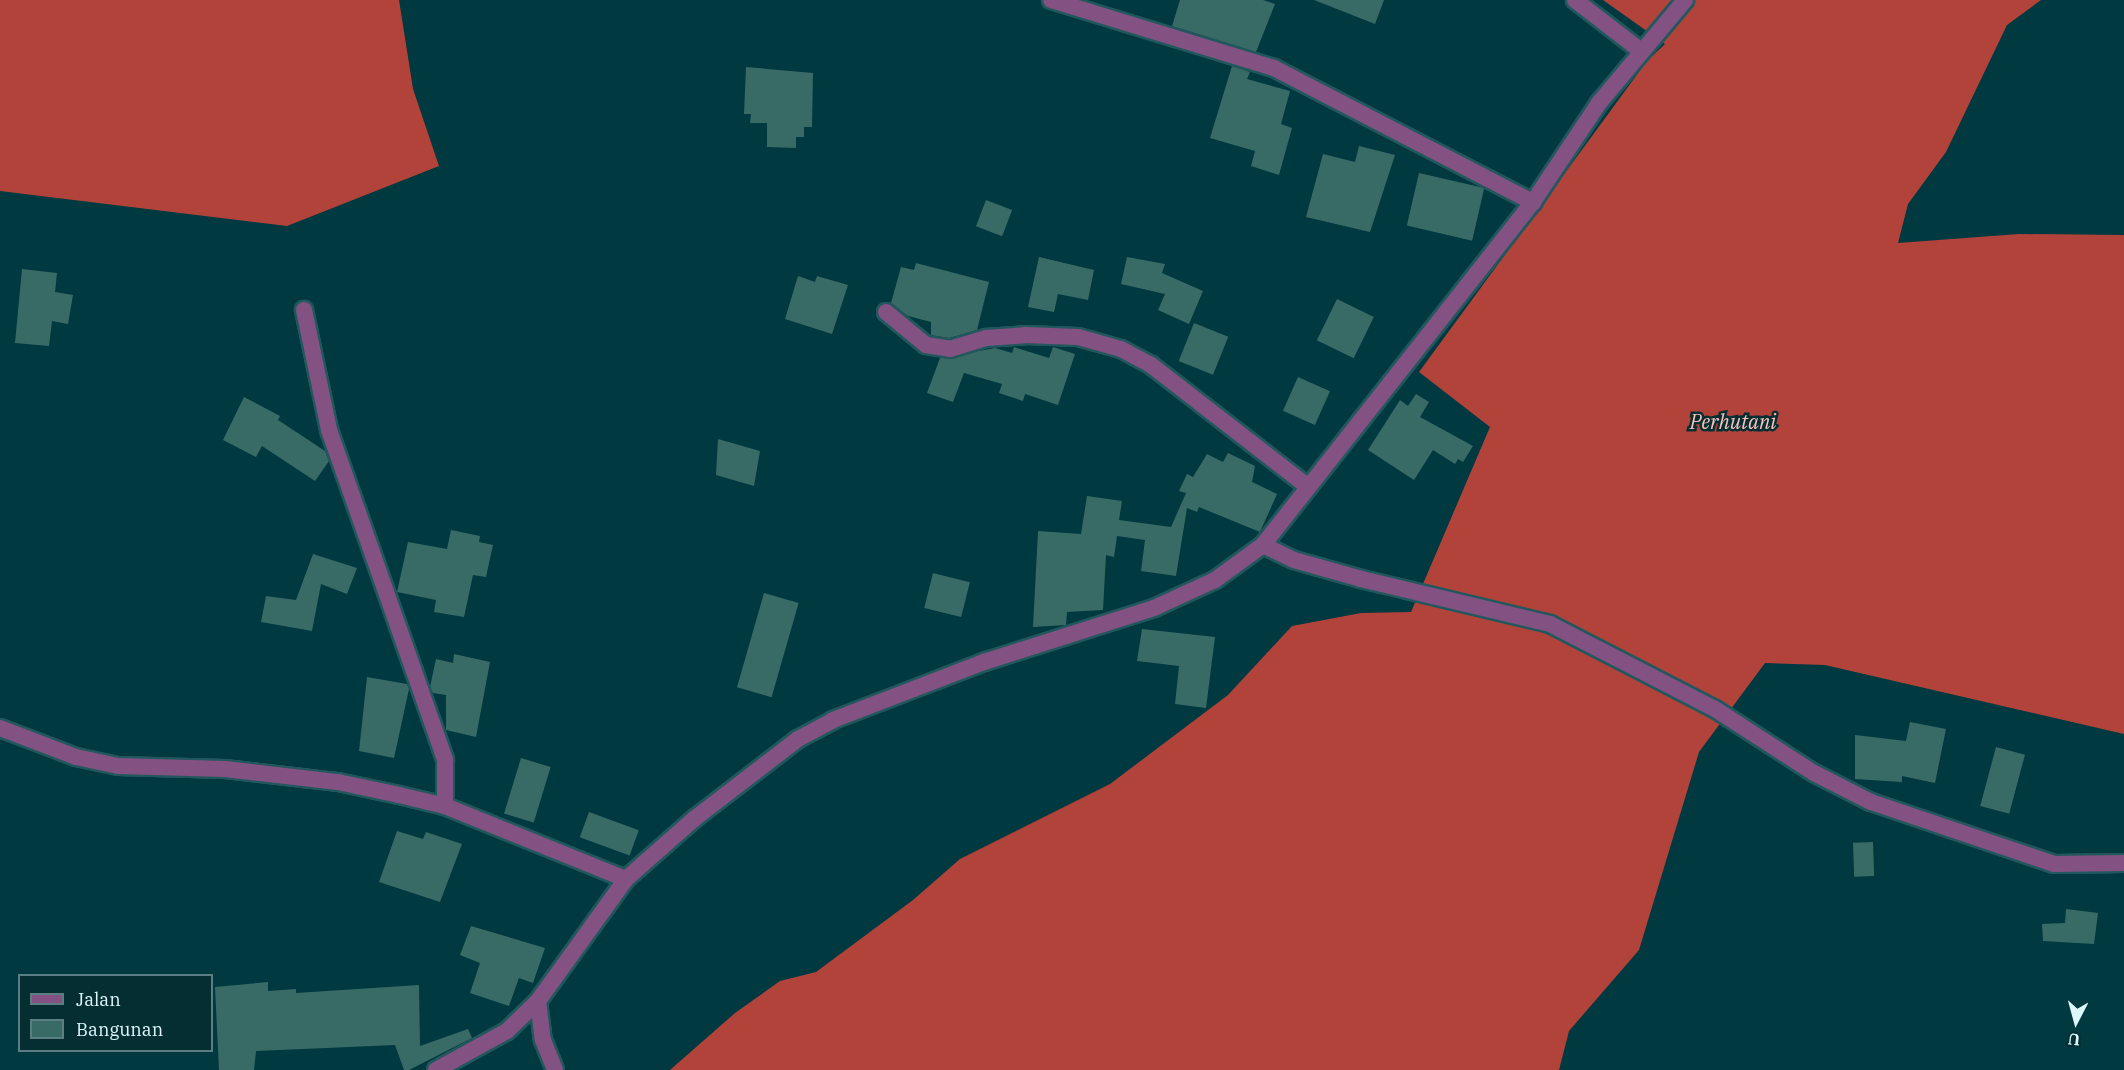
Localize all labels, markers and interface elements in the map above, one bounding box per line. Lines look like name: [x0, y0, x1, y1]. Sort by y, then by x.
park label: Perhutani: [1690, 409, 1776, 433]
legend: [18, 974, 213, 1052]
text: Jalan: [76, 988, 121, 1011]
north arrow: [2046, 992, 2106, 1052]
text: Bangunan: [76, 1018, 163, 1041]
text: U: [2067, 1029, 2081, 1050]

